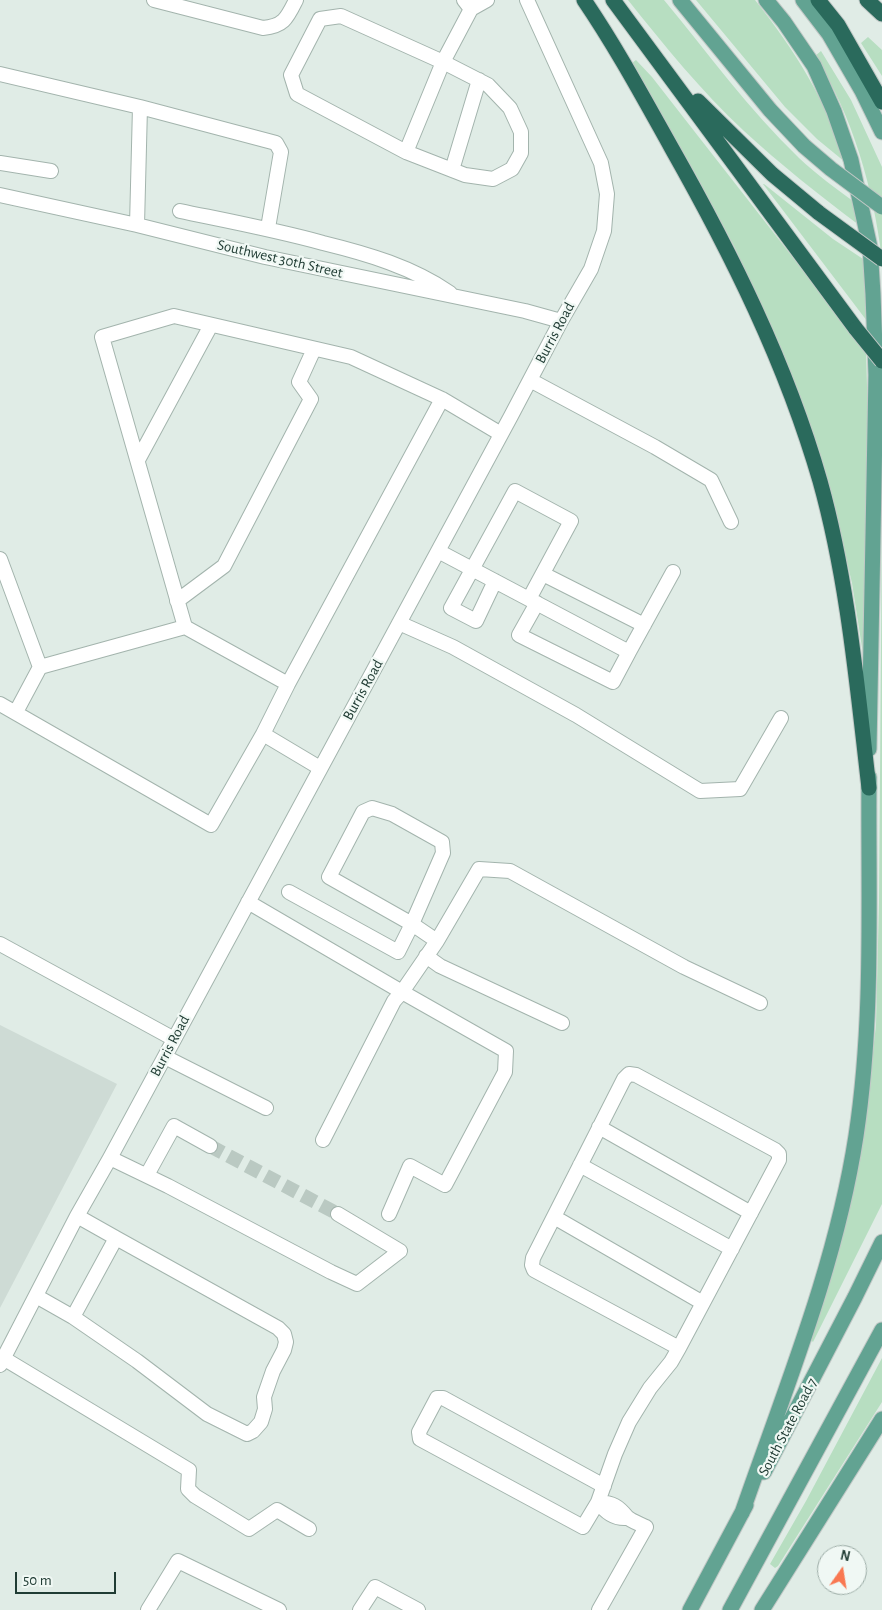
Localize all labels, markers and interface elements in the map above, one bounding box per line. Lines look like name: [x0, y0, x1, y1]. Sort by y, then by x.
street label: Southwest 30th Street: [216, 236, 344, 282]
street label: Burris Road: [531, 299, 579, 367]
street label: Burris Road: [339, 656, 387, 724]
street label: Burris Road: [146, 1012, 194, 1080]
street label: South State Road 7: [755, 1375, 821, 1479]
north arrow: [817, 1545, 867, 1595]
text: N: [839, 1548, 851, 1564]
scale bar: [18, 1562, 119, 1594]
text: 50 m: [23, 1573, 52, 1588]

